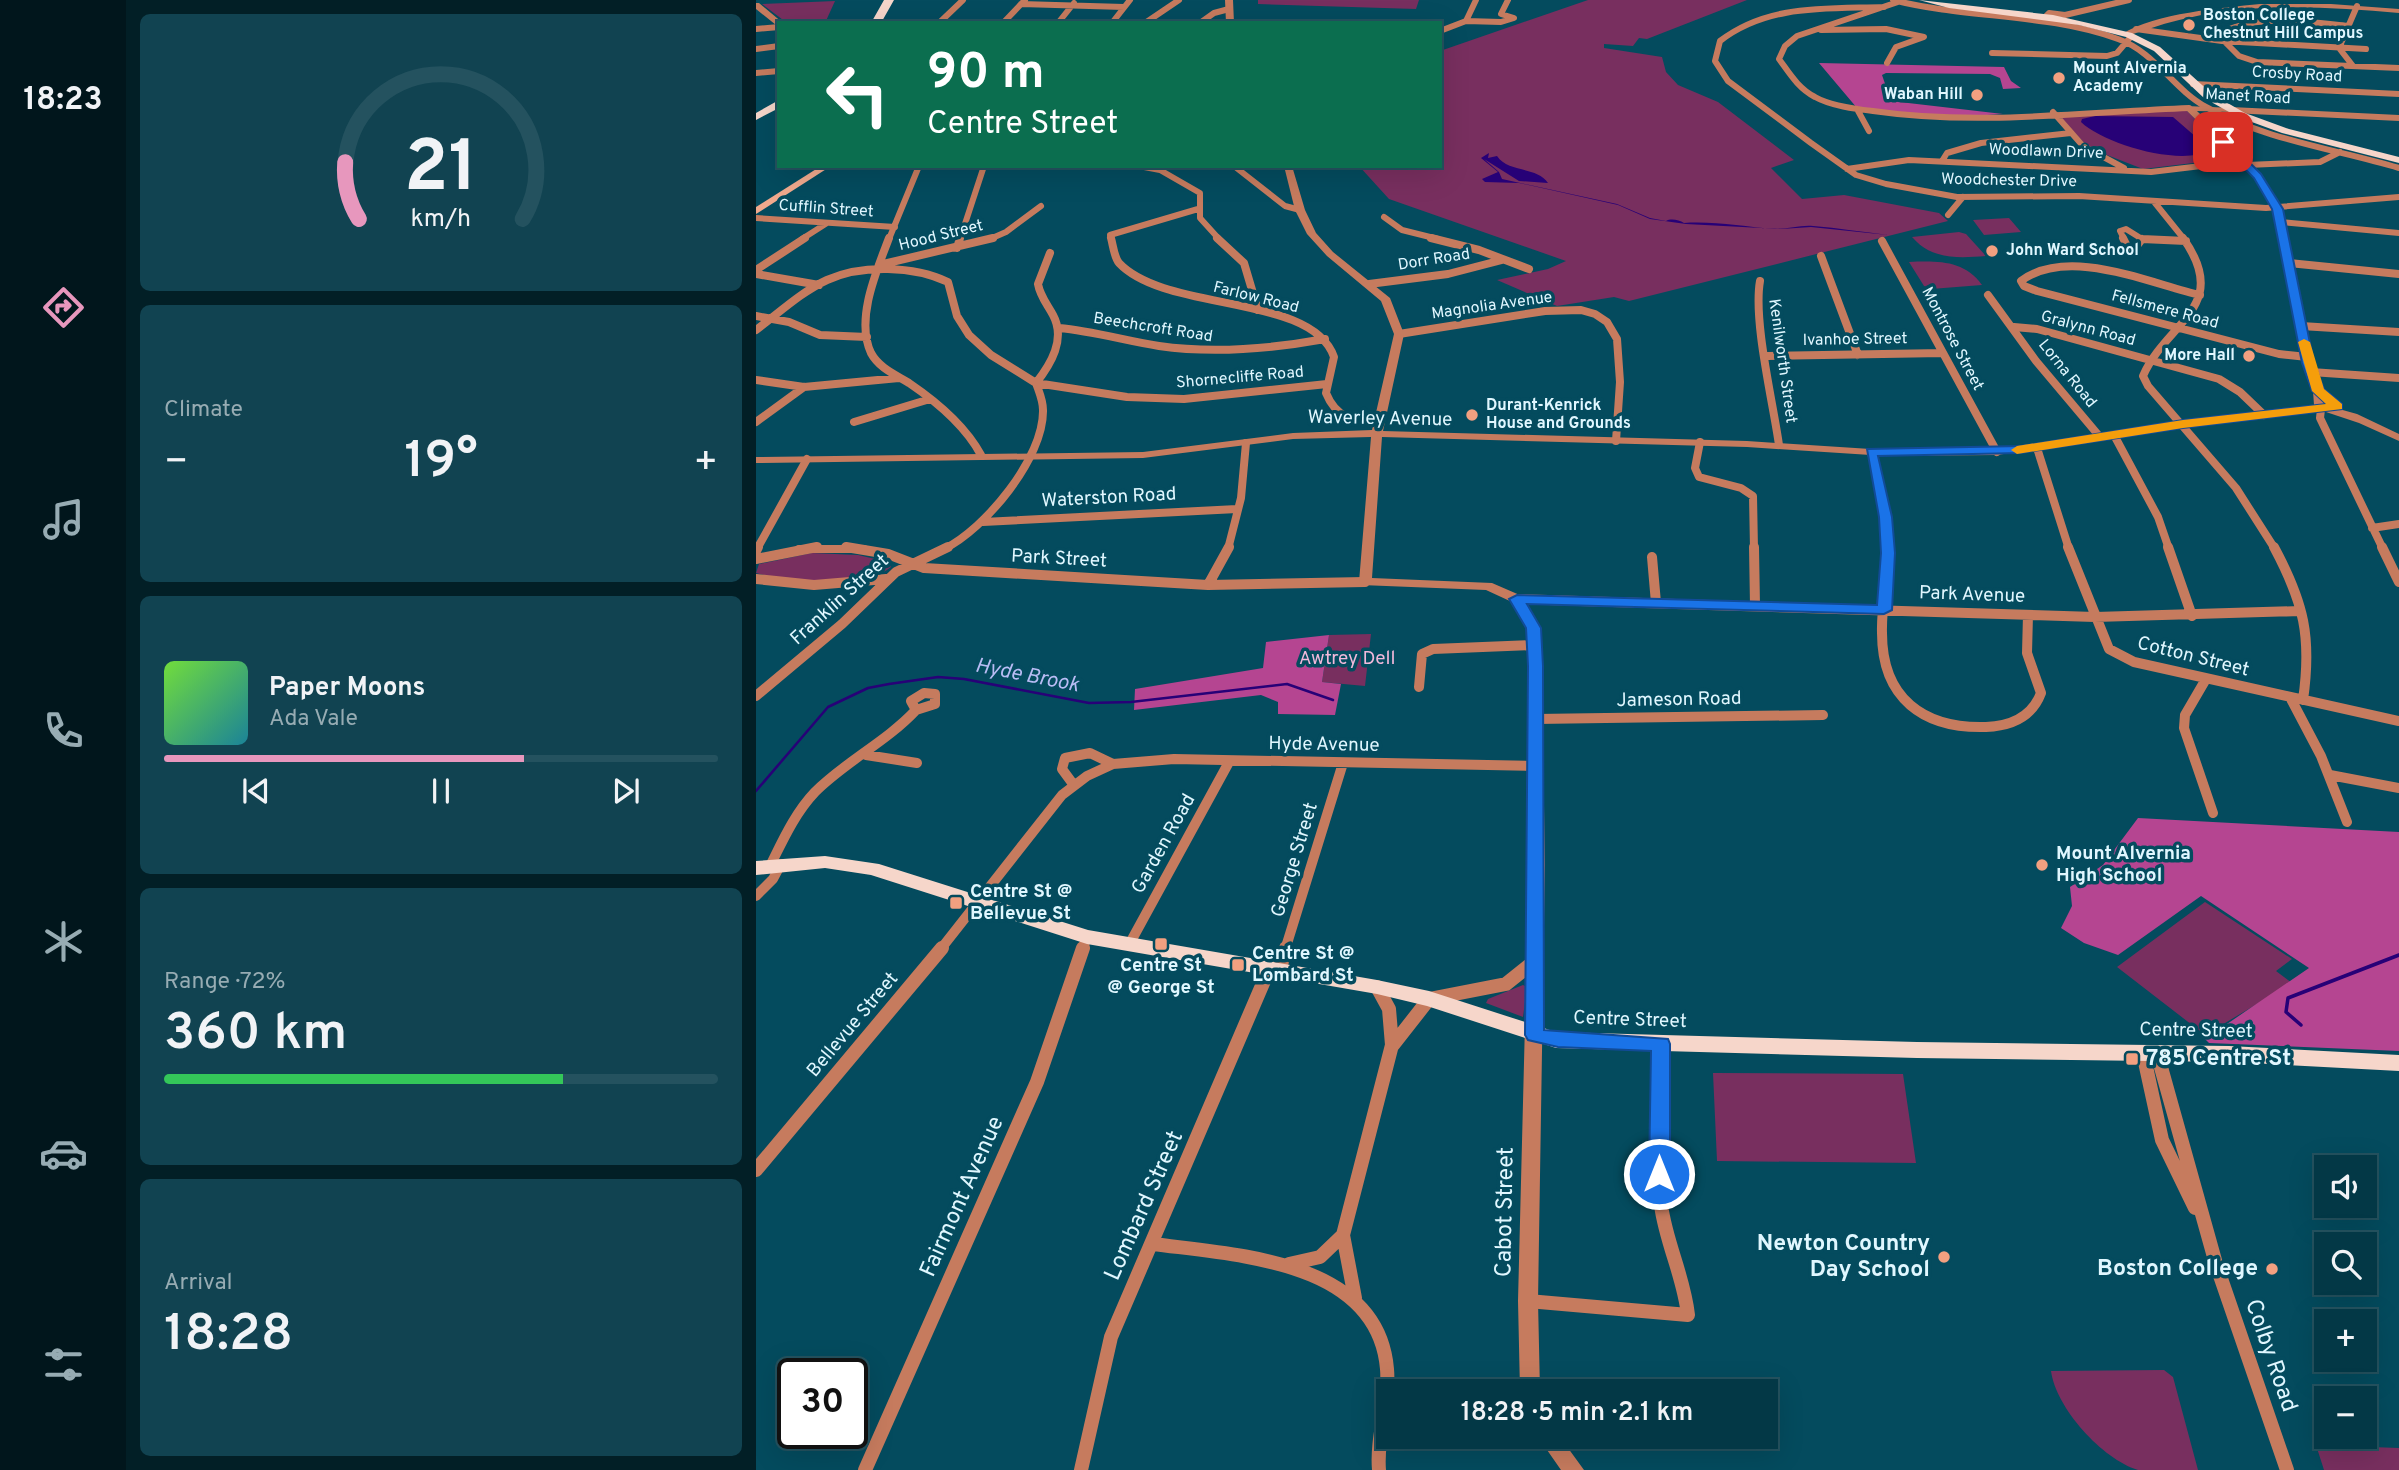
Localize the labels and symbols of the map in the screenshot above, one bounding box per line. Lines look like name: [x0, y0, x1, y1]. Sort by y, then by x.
place label: Boston College Chestnut Hill Campus: [2203, 6, 2363, 44]
marker: Boston College Chestnut Hill Campus: [2181, 17, 2197, 33]
place label: Mount Alvernia Academy: [2073, 59, 2187, 97]
street label: Crosby Road: [2251, 63, 2343, 87]
marker: Mount Alvernia Academy: [2051, 70, 2067, 86]
place label: Waban Hill: [1884, 85, 1963, 105]
street label: Manet Road: [2205, 85, 2291, 109]
marker: Waban Hill: [1969, 87, 1985, 103]
pin: [2193, 112, 2253, 172]
street label: Woodlawn Drive: [1988, 140, 2104, 164]
street label: Woodchester Drive: [1941, 170, 2077, 192]
street label: Cufflin Street: [778, 196, 874, 222]
street label: Hood Street: [897, 216, 985, 256]
place label: John Ward School: [2006, 241, 2139, 261]
marker: John Ward School: [1984, 243, 2000, 259]
street label: Dorr Road: [1396, 244, 1472, 276]
street label: Farlow Road: [1211, 278, 1301, 318]
street label: Montrose Street: [1916, 284, 1988, 394]
street label: Fellsmere Road: [2109, 286, 2221, 334]
street label: Magnolia Avenue: [1430, 288, 1554, 324]
street label: Kenilworth Street: [1763, 298, 1801, 424]
street label: Gralynn Road: [2038, 307, 2138, 351]
street label: Beechcroft Road: [1092, 309, 1214, 347]
street label: Ivanhoe Street: [1802, 329, 1908, 351]
street label: Lorna Road: [2033, 336, 2101, 412]
place label: More Hall: [2164, 346, 2235, 366]
marker: More Hall: [2241, 348, 2257, 364]
street label: Shornecliffe Road: [1175, 362, 1305, 394]
place label: Durant-Kenrick House and Grounds: [1486, 396, 1631, 434]
street label: Waverley Avenue: [1307, 406, 1453, 432]
marker: Durant-Kenrick House and Grounds: [1464, 407, 1480, 423]
street label: Waterston Road: [1041, 482, 1177, 514]
street label: Park Street: [1010, 545, 1108, 573]
street label: Franklin Street: [786, 549, 894, 651]
street label: Park Avenue: [1918, 581, 2026, 609]
street label: Cotton Street: [2134, 631, 2252, 683]
park label: Awtrey Dell: [1299, 647, 1395, 671]
water label: Hyde Brook: [973, 653, 1082, 699]
street label: Jameson Road: [1616, 687, 1742, 713]
street label: Hyde Avenue: [1268, 732, 1380, 758]
street label: Garden Road: [1127, 790, 1201, 898]
street label: George Street: [1266, 800, 1324, 920]
place label: Mount Alvernia High School: [2056, 842, 2191, 888]
marker: Mount Alvernia High School: [2034, 857, 2050, 873]
place label: Centre St @ Bellevue St: [970, 880, 1073, 926]
marker: Centre St @ Bellevue St: [948, 895, 964, 911]
marker: Centre St @ George St: [1153, 936, 1169, 952]
place label: Centre St @ Lombard St: [1252, 942, 1355, 988]
place label: Centre St @ George St: [1107, 954, 1215, 1000]
marker: Centre St @ Lombard St: [1230, 957, 1246, 973]
street label: Bellevue Street: [802, 967, 904, 1083]
street label: Centre Street: [1573, 1006, 1687, 1034]
street label: Centre Street: [2139, 1018, 2253, 1044]
place label: 785 Centre St: [2146, 1045, 2291, 1074]
marker: 785 Centre St: [2124, 1051, 2140, 1067]
street label: Fairmont Avenue: [915, 1112, 1011, 1282]
street label: Lombard Street: [1099, 1127, 1191, 1285]
position arrow: [1622, 1137, 1696, 1211]
street label: Cabot Street: [1490, 1147, 1522, 1277]
place label: Newton Country Day School: [1757, 1230, 1930, 1285]
marker: Newton Country Day School: [1936, 1249, 1952, 1265]
place label: Boston College: [2097, 1255, 2258, 1284]
marker: Boston College: [2264, 1261, 2280, 1277]
street label: Colby Road: [2237, 1296, 2303, 1416]
speed limit sign: 30: [777, 1358, 868, 1449]

